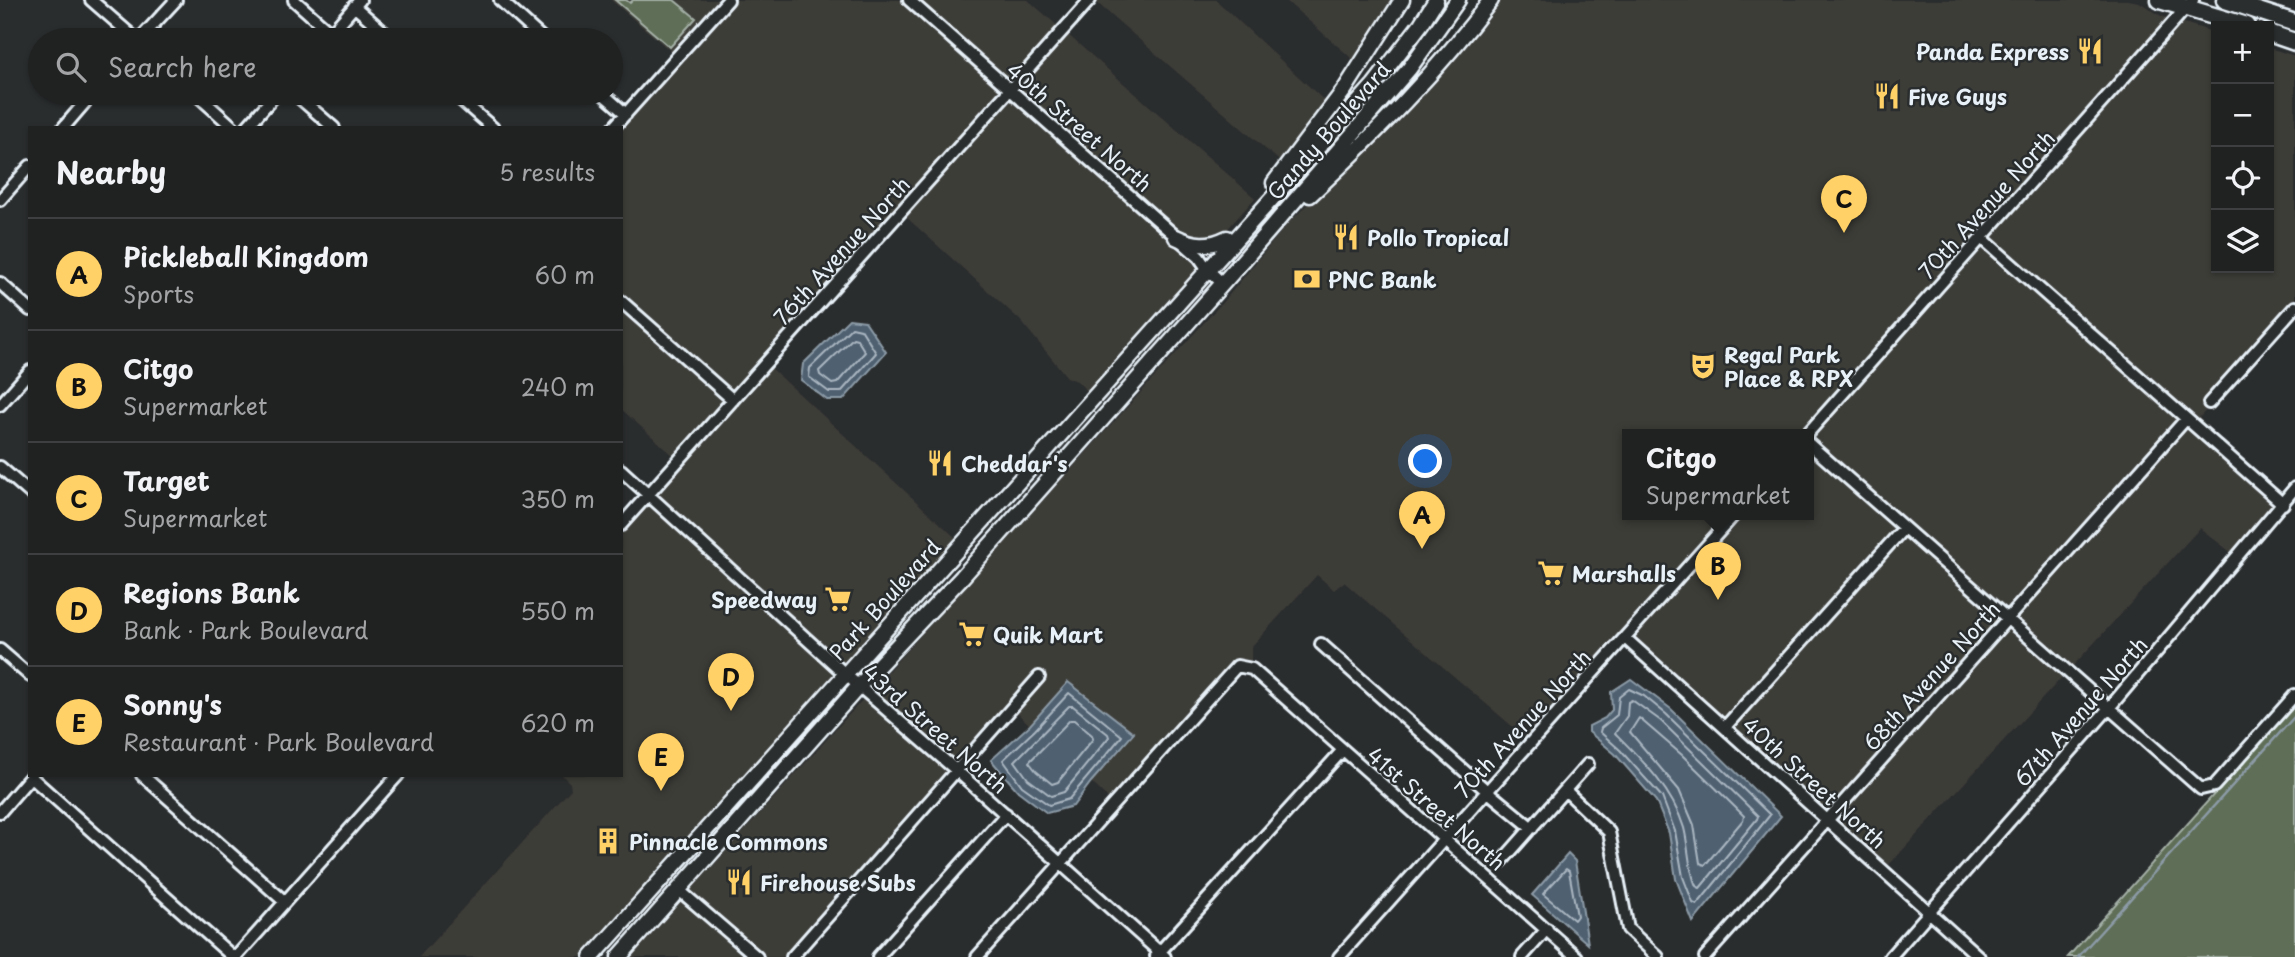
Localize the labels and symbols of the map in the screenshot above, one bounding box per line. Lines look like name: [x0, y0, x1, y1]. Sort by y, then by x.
place label: Panda Express: [1916, 35, 2069, 67]
restaurant icon: Panda Express: [2075, 36, 2105, 66]
street label: 40th Street North: [1000, 54, 1160, 198]
street label: Gandy Boulevard: [1259, 54, 1397, 206]
place label: Five Guys: [1908, 80, 2007, 112]
restaurant icon: Five Guys: [1872, 81, 1902, 111]
street label: 70th Avenue North: [1910, 122, 2062, 286]
street label: 76th Avenue North: [765, 169, 917, 331]
pin: C: [1821, 175, 1867, 233]
place label: Pollo Tropical: [1367, 221, 1509, 253]
restaurant icon: Pollo Tropical: [1331, 222, 1361, 252]
place label: PNC Bank: [1328, 263, 1437, 295]
bank icon: PNC Bank: [1292, 264, 1322, 294]
place label: Regal Park Place & RPX: [1724, 338, 1854, 394]
theatre icon: Regal Park Place & RPX: [1688, 351, 1718, 381]
your location: [1408, 444, 1442, 478]
place label: Cheddar's: [961, 447, 1068, 479]
restaurant icon: Cheddar's: [925, 448, 955, 478]
pin: A: [1399, 491, 1445, 549]
street label: Park Boulevard: [821, 531, 947, 667]
pin: B: [1695, 542, 1741, 600]
place label: Marshalls: [1572, 557, 1676, 589]
supermarket icon: Marshalls: [1536, 558, 1566, 588]
place label: Speedway: [711, 583, 817, 615]
supermarket icon: Speedway: [823, 584, 853, 614]
street label: 68th Avenue North: [1855, 593, 2007, 757]
place label: Quik Mart: [993, 618, 1103, 650]
supermarket icon: Quik Mart: [957, 619, 987, 649]
street label: 67th Avenue North: [2006, 629, 2154, 793]
street label: 70th Avenue North: [1446, 641, 1598, 805]
pin: D: [708, 653, 754, 711]
street label: 43rd Street North: [856, 656, 1016, 800]
street label: 40th Street North: [1736, 709, 1894, 855]
pin: E: [638, 733, 684, 791]
street label: 41st Street North: [1361, 739, 1513, 877]
place label: Pinnacle Commons: [629, 825, 828, 857]
building icon: Pinnacle Commons: [593, 826, 623, 856]
place label: Firehouse Subs: [760, 866, 916, 898]
restaurant icon: Firehouse Subs: [724, 867, 754, 897]

